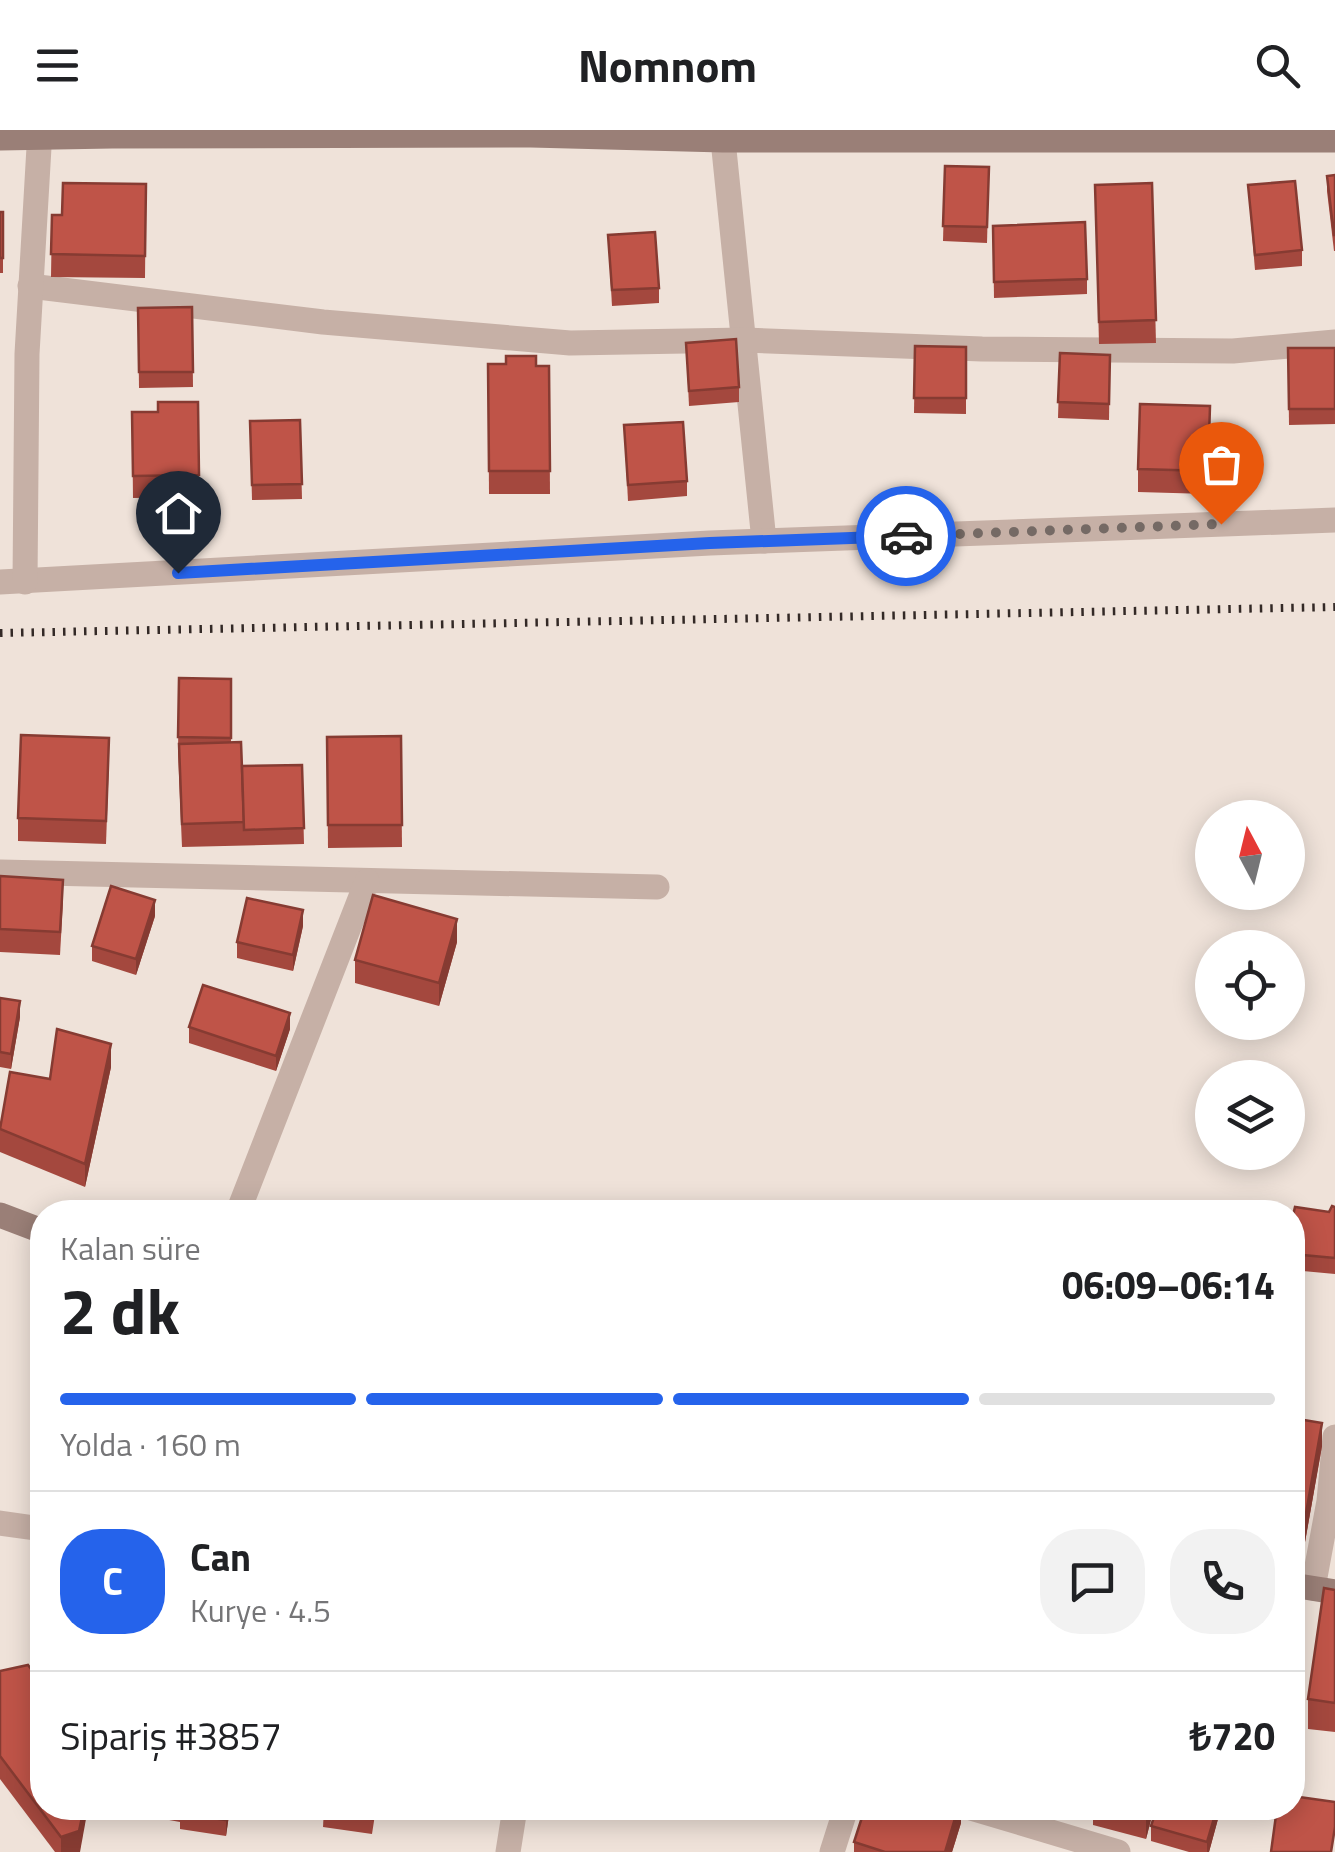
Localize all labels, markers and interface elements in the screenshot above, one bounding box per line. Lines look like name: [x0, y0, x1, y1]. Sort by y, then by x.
text: Nomnom: [578, 31, 757, 99]
icon: menu: [30, 38, 85, 93]
icon: search: [1250, 38, 1305, 93]
pin: [1179, 422, 1264, 525]
icon: bag: [1194, 437, 1249, 492]
pin: [136, 471, 221, 574]
icon: home: [151, 486, 206, 541]
courier: [856, 486, 956, 586]
icon: car: [879, 509, 934, 564]
north arrow: [1195, 800, 1305, 910]
map controls: [1195, 800, 1305, 1170]
button: locate: [1195, 930, 1305, 1040]
button: layers: [1195, 1060, 1305, 1170]
text: Kalan süre: [60, 1224, 201, 1272]
text: 06:09–06:14: [1062, 1256, 1275, 1314]
text: 2 dk: [60, 1260, 180, 1359]
text: Yolda · 160 m: [60, 1420, 241, 1468]
text: Can: [190, 1528, 251, 1586]
button: chat: [1040, 1529, 1145, 1634]
button: phone: [1170, 1529, 1275, 1634]
text: C: [102, 1552, 123, 1610]
text: Kurye · 4.5: [190, 1586, 331, 1634]
text: Sipariş #3857: [60, 1707, 282, 1765]
text: ₺720: [1189, 1707, 1275, 1765]

